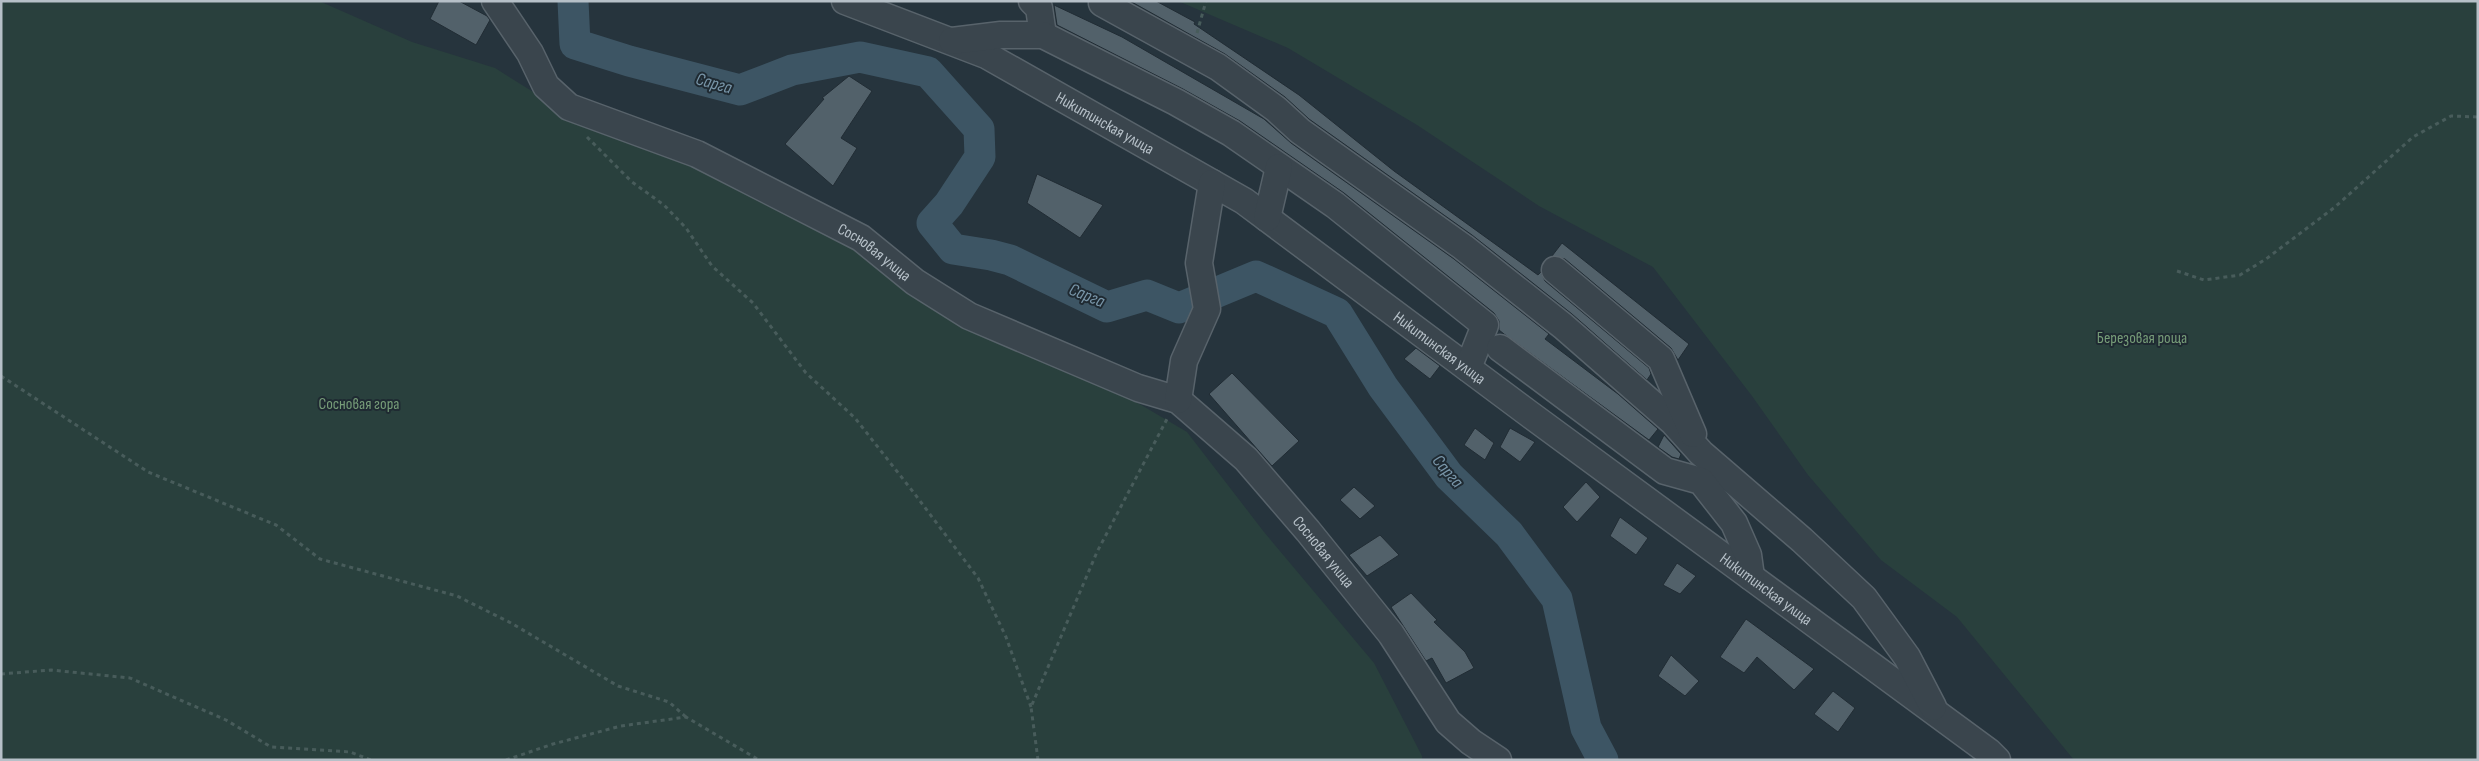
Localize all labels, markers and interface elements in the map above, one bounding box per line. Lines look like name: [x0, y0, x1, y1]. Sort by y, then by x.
water label: Сарга: [693, 68, 735, 99]
street label: Никитинская улица: [1052, 88, 1157, 159]
street label: Сосновая улица: [834, 220, 914, 286]
water label: Сарга: [1066, 279, 1108, 312]
street label: Никитинская улица: [1389, 308, 1489, 389]
park label: Березовая роща: [2097, 329, 2187, 348]
park label: Сосновая гора: [319, 395, 399, 414]
water label: Сарга: [1428, 451, 1468, 493]
street label: Сосновая улица: [1288, 513, 1358, 592]
street label: Никитинская улица: [1716, 549, 1816, 630]

